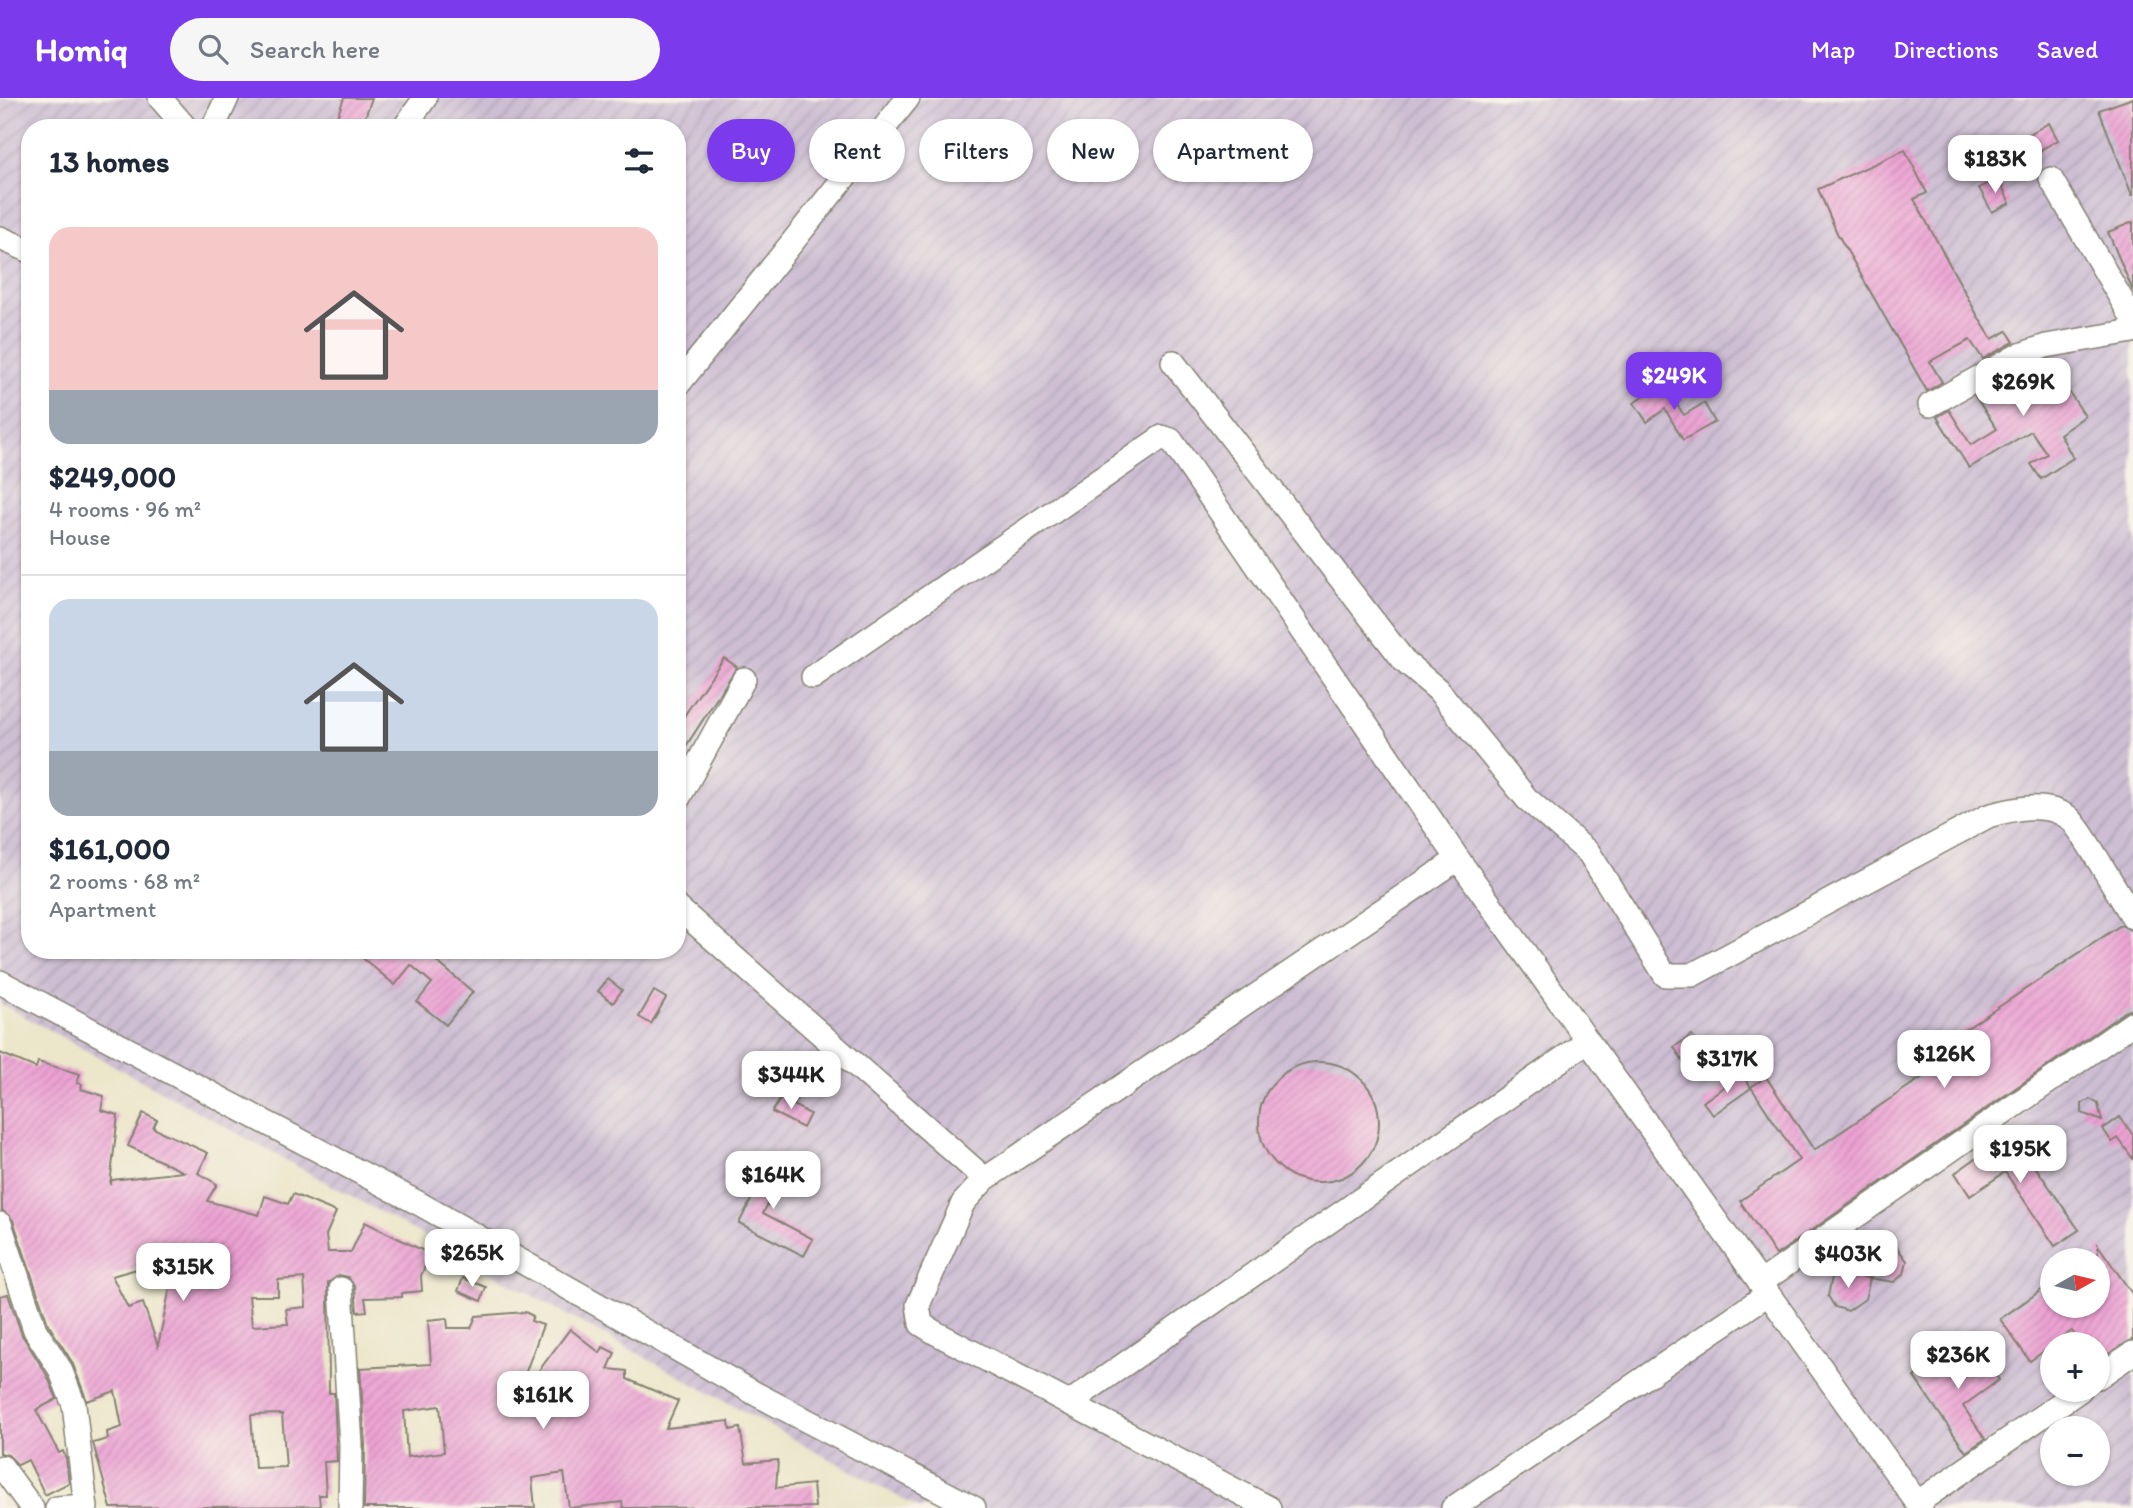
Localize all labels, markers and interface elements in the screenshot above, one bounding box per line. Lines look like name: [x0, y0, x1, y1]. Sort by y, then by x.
search box: [170, 18, 660, 81]
text: Homiq: [35, 30, 128, 69]
icon: search: [194, 30, 232, 68]
text: Search here: [250, 33, 380, 65]
text: Map: [1811, 35, 1855, 64]
text: Directions: [1893, 35, 1999, 64]
text: Saved: [2037, 35, 2098, 64]
chip: Buy: [707, 119, 795, 182]
chip: Rent: [809, 119, 905, 182]
chip: Filters: [919, 119, 1033, 182]
chip: New: [1047, 119, 1139, 182]
chip: Apartment: [1153, 119, 1313, 182]
pin: $183K: [1946, 136, 2044, 195]
icon: filters: [620, 142, 658, 180]
text: 13 homes: [49, 143, 169, 180]
text: $183K: [1964, 144, 2026, 172]
icon: home: [291, 272, 417, 398]
pin: $249K: [1625, 352, 1723, 412]
pin: $269K: [1974, 358, 2072, 418]
text: $249K: [1642, 361, 1706, 389]
text: $269K: [1992, 367, 2054, 395]
text: $249,000: [49, 458, 176, 495]
text: 4 rooms · 96 m²: [49, 495, 201, 523]
text: House: [49, 523, 111, 551]
icon: home: [291, 644, 417, 770]
text: $161,000: [49, 830, 170, 867]
text: 2 rooms · 68 m²: [49, 867, 200, 895]
text: Apartment: [49, 895, 156, 923]
pin: $126K: [1895, 1030, 1993, 1090]
pin: $317K: [1678, 1035, 1776, 1095]
text: $126K: [1913, 1039, 1975, 1067]
text: $317K: [1697, 1044, 1757, 1072]
pin: $344K: [742, 1052, 840, 1111]
text: $344K: [758, 1060, 824, 1088]
pin: $195K: [1971, 1126, 2069, 1185]
text: $195K: [1989, 1134, 2051, 1162]
pin: $164K: [724, 1152, 822, 1211]
text: $164K: [741, 1160, 805, 1188]
pin: $265K: [423, 1230, 521, 1289]
pin: $403K: [1799, 1230, 1897, 1290]
text: $265K: [441, 1238, 503, 1266]
text: $403K: [1815, 1239, 1881, 1267]
pin: $315K: [134, 1244, 232, 1303]
north arrow: [2040, 1248, 2110, 1318]
map controls: [2040, 1248, 2110, 1486]
text: $315K: [152, 1252, 214, 1280]
pin: $236K: [1909, 1332, 2007, 1391]
button: +: [2040, 1332, 2110, 1402]
text: $236K: [1926, 1340, 1990, 1368]
pin: $161K: [494, 1372, 592, 1431]
text: $161K: [513, 1380, 573, 1408]
button: −: [2040, 1416, 2110, 1486]

